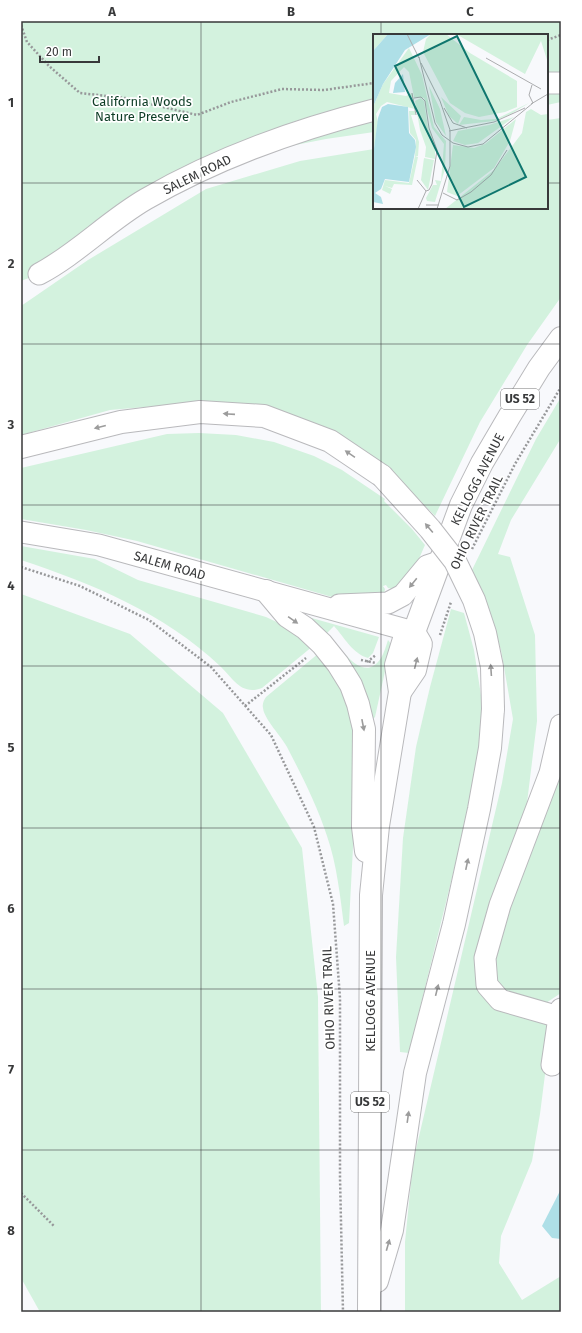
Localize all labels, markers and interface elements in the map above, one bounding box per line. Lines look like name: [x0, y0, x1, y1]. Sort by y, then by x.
text: A: [107, 4, 116, 19]
text: B: [287, 4, 295, 19]
text: C: [466, 4, 474, 19]
inset map: [373, 34, 548, 209]
scale bar: [40, 38, 99, 64]
text: 20 m: [46, 45, 72, 59]
park label: California Woods Nature Preserve: [92, 94, 192, 124]
text: 1: [8, 95, 14, 110]
street label: SALEM ROAD: [161, 152, 234, 197]
text: 2: [8, 256, 15, 271]
road number: US 52: [501, 389, 539, 409]
one-way arrow: [223, 410, 235, 417]
text: 3: [7, 417, 15, 432]
one-way arrow: [94, 425, 106, 431]
street label: KELLOGG AVENUE: [448, 430, 507, 528]
one-way arrow: [344, 451, 356, 458]
street label: OHIO RIVER TRAIL: [447, 472, 506, 572]
one-way arrow: [425, 523, 434, 533]
street label: SALEM ROAD: [132, 548, 207, 583]
one-way arrow: [409, 577, 418, 588]
text: 4: [7, 578, 15, 593]
one-way arrow: [288, 616, 298, 624]
one-way arrow: [414, 657, 420, 669]
one-way arrow: [488, 664, 495, 676]
one-way arrow: [360, 719, 366, 731]
text: 5: [8, 740, 15, 755]
one-way arrow: [465, 858, 471, 870]
text: 6: [7, 901, 15, 916]
street label: OHIO RIVER TRAIL: [319, 945, 338, 1050]
street label: KELLOGG AVENUE: [363, 950, 378, 1052]
one-way arrow: [435, 984, 441, 996]
text: 7: [8, 1062, 14, 1077]
road number: US 52: [351, 1092, 389, 1112]
one-way arrow: [405, 1111, 411, 1123]
text: 8: [7, 1223, 15, 1238]
one-way arrow: [385, 1239, 391, 1251]

